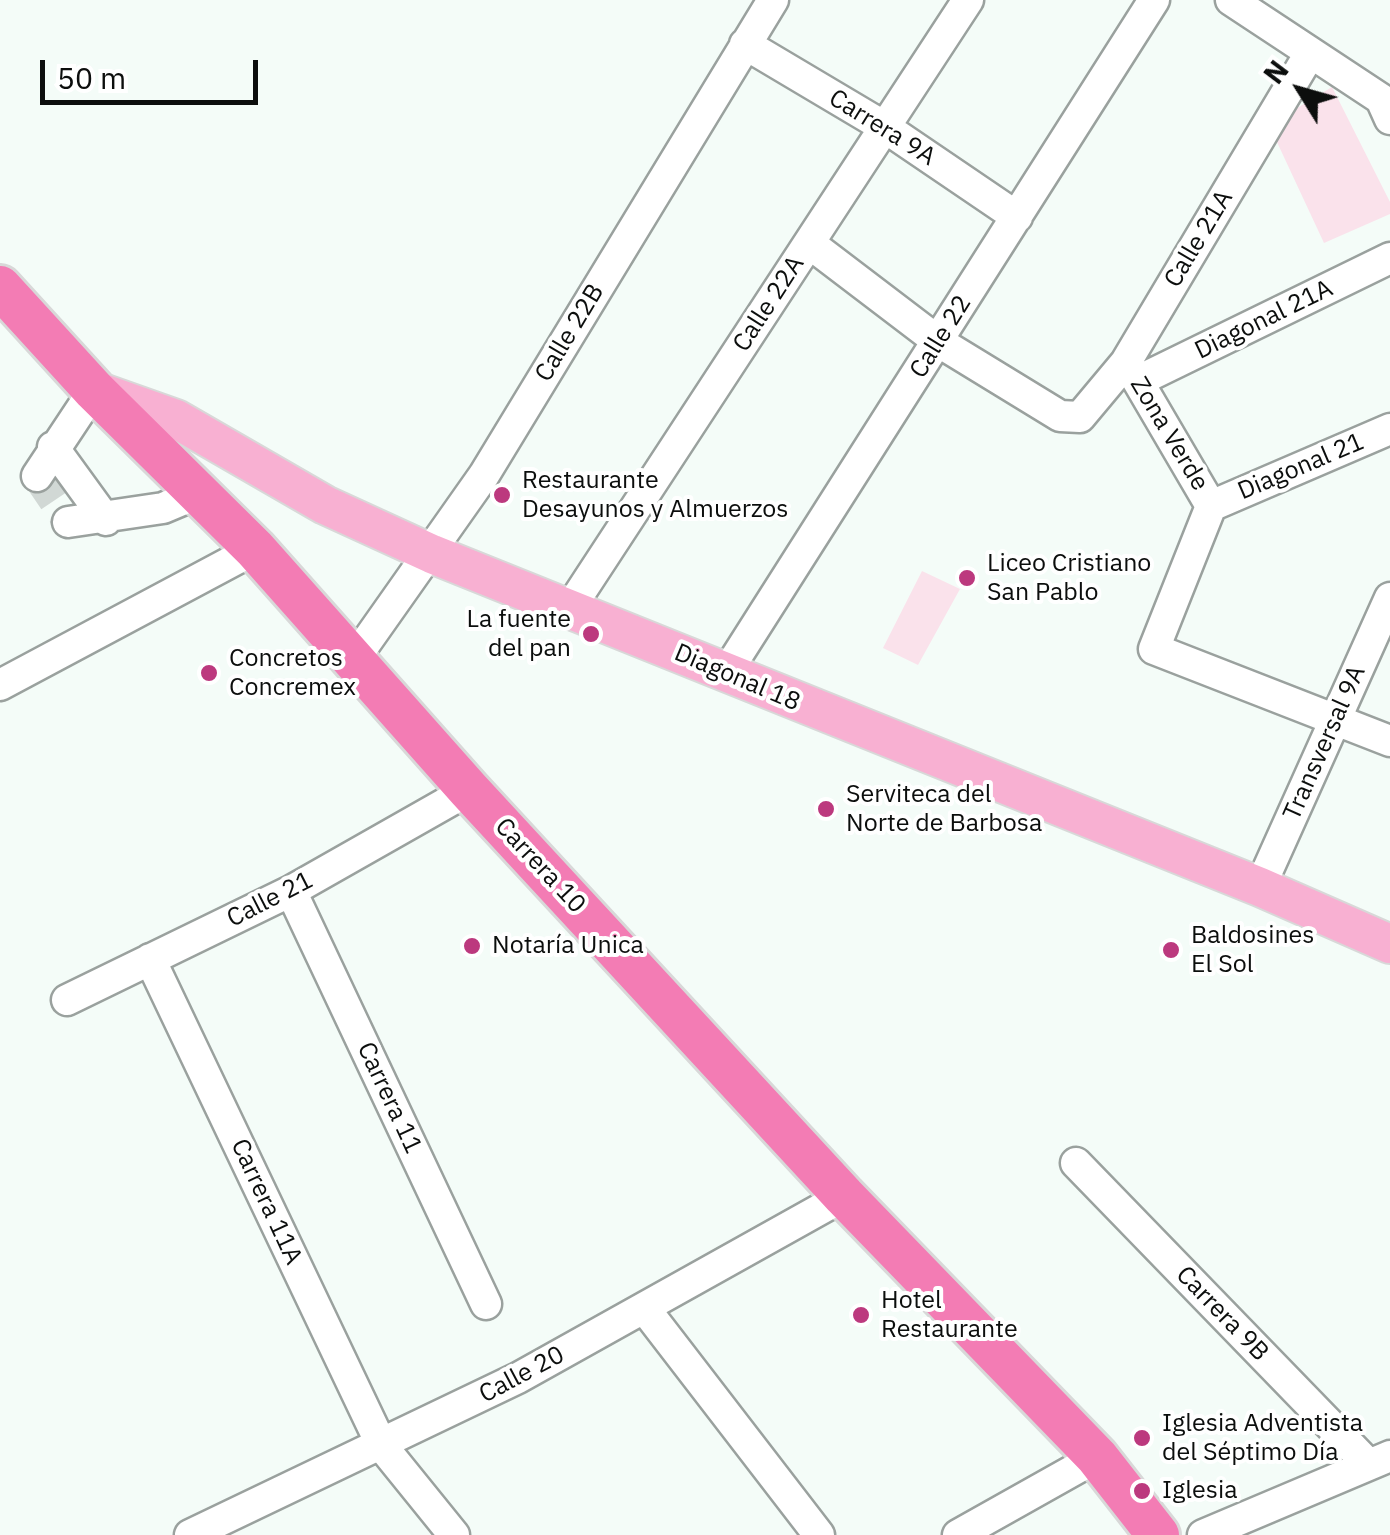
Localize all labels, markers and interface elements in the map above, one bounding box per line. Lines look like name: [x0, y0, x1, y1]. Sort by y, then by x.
scale bar: [45, 40, 262, 102]
north arrow: [1250, 40, 1350, 140]
text: N: [1255, 52, 1297, 91]
text: 50 m: [57, 58, 126, 97]
street label: Carrera 9A: [823, 83, 941, 173]
street label: Calle 21A: [1158, 185, 1240, 293]
street label: Calle 22A: [727, 251, 811, 357]
street label: Diagonal 21A: [1190, 274, 1338, 366]
street label: Calle 22B: [529, 279, 611, 387]
street label: Calle 22: [904, 290, 978, 384]
street label: Zona Verde: [1123, 372, 1215, 496]
street label: Diagonal 21: [1234, 427, 1368, 507]
place label: Restaurante Desayunos y Almuerzos: [522, 466, 788, 525]
marker: Restaurante Desayunos y Almuerzos: [491, 484, 513, 506]
place label: Liceo Cristiano San Pablo: [987, 549, 1151, 608]
marker: Liceo Cristiano San Pablo: [956, 567, 978, 589]
place label: La fuente del pan: [467, 605, 571, 664]
marker: La fuente del pan: [580, 623, 602, 645]
street label: Diagonal 18: [670, 638, 804, 718]
place label: Concretos Concremex: [229, 644, 356, 703]
street label: Transversal 9A: [1278, 661, 1372, 825]
marker: Concretos Concremex: [198, 662, 220, 684]
place label: Serviteca del Norte de Barbosa: [846, 780, 1042, 839]
marker: Serviteca del Norte de Barbosa: [815, 798, 837, 820]
street label: Carrera 10: [488, 812, 592, 920]
street label: Calle 21: [222, 866, 318, 934]
place label: Baldosines El Sol: [1191, 921, 1314, 980]
place label: Notaría Unica: [492, 931, 644, 961]
marker: Notaría Unica: [461, 935, 483, 957]
marker: Baldosines El Sol: [1160, 939, 1182, 961]
street label: Carrera 11: [350, 1038, 428, 1158]
street label: Carrera 11A: [224, 1134, 308, 1270]
street label: Carrera 9B: [1169, 1260, 1275, 1368]
place label: Hotel Restaurante: [881, 1286, 1018, 1345]
marker: Hotel Restaurante: [850, 1304, 872, 1326]
street label: Calle 20: [474, 1340, 570, 1410]
place label: Iglesia Adventista del Séptimo Día: [1162, 1409, 1363, 1468]
marker: Iglesia Adventista del Séptimo Día: [1131, 1427, 1153, 1449]
place label: Iglesia: [1162, 1476, 1237, 1506]
marker: Iglesia: [1131, 1480, 1153, 1502]

